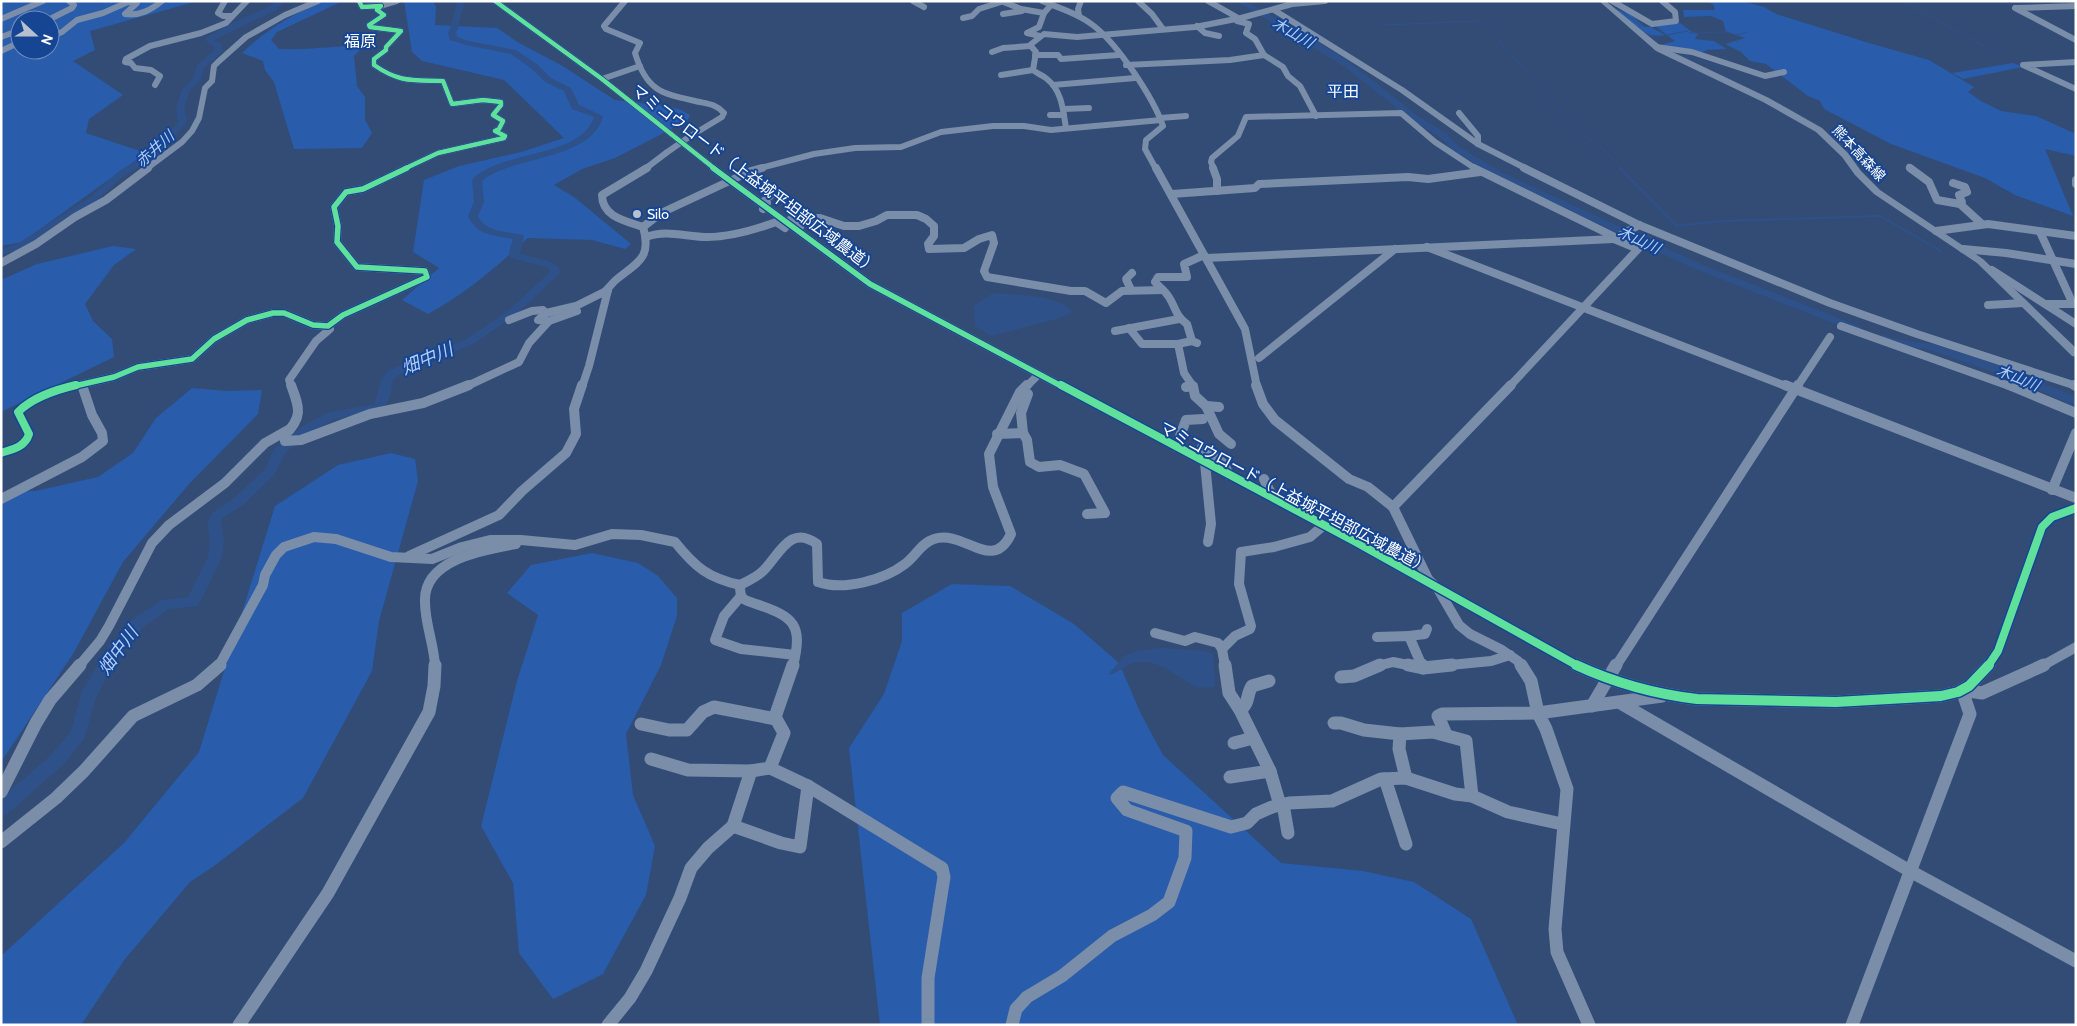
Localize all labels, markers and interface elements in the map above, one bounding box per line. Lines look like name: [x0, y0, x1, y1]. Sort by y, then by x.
north arrow: [10, 10, 60, 60]
water label: 木山川: [1269, 14, 1319, 53]
text: N: [37, 32, 57, 48]
district label: 福原: [344, 32, 376, 51]
street label: マミコウロード（上益城平坦部広域農道）: [628, 81, 882, 278]
district label: 平田: [1327, 82, 1359, 101]
street label: 熊本高森線: [1829, 121, 1889, 185]
water label: 赤井川: [132, 126, 179, 171]
place label: Silo: [647, 205, 669, 223]
marker: Silo: [631, 208, 643, 220]
water label: 木山川: [1615, 222, 1665, 259]
water label: 畑中川: [398, 338, 458, 380]
water label: 木山川: [1994, 361, 2044, 396]
street label: マミコウロード（上益城平坦部広域農道）: [1156, 418, 1433, 577]
water label: 畑中川: [93, 621, 144, 679]

